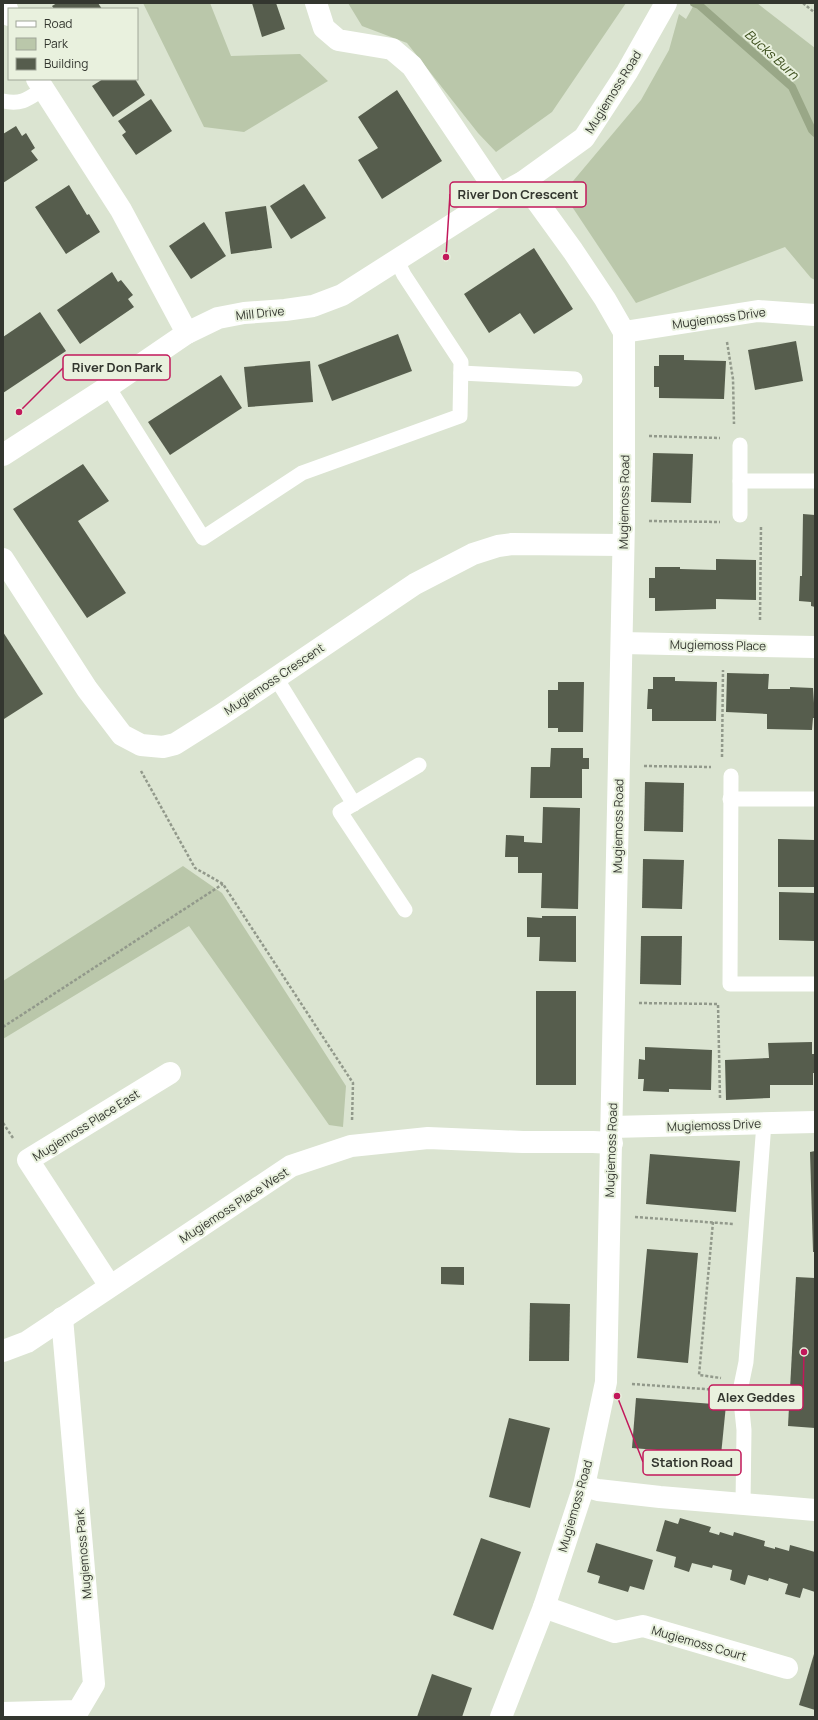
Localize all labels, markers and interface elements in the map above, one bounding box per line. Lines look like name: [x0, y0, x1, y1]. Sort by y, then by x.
legend: [8, 8, 138, 80]
text: Road: [44, 15, 72, 32]
water label: Bucks Burn: [741, 25, 804, 84]
text: Park: [44, 35, 69, 52]
street label: Mugiemoss Road: [581, 47, 645, 137]
text: Building: [44, 55, 88, 72]
callout: River Don Crescent: [450, 182, 586, 207]
text: River Don Crescent: [458, 185, 579, 203]
street label: Mill Drive: [235, 302, 285, 324]
street label: Mugiemoss Drive: [671, 303, 767, 333]
callout: River Don Park: [63, 355, 170, 380]
text: River Don Park: [72, 358, 163, 376]
street label: Mugiemoss Road: [615, 455, 633, 549]
street label: Mugiemoss Place: [670, 636, 766, 654]
street label: Mugiemoss Crescent: [221, 639, 328, 719]
street label: Mugiemoss Road: [609, 779, 627, 873]
street label: Mugiemoss Place East: [29, 1085, 143, 1165]
street label: Mugiemoss Road: [601, 1102, 621, 1198]
street label: Mugiemoss Drive: [667, 1115, 761, 1135]
street label: Mugiemoss Place West: [176, 1163, 292, 1247]
callout: Alex Geddes: [709, 1385, 803, 1410]
text: Alex Geddes: [717, 1388, 795, 1406]
callout: Station Road: [643, 1450, 741, 1475]
text: Station Road: [651, 1453, 733, 1471]
street label: Mugiemoss Road: [554, 1458, 596, 1554]
street label: Mugiemoss Park: [71, 1507, 95, 1600]
street label: Mugiemoss Court: [650, 1621, 749, 1665]

